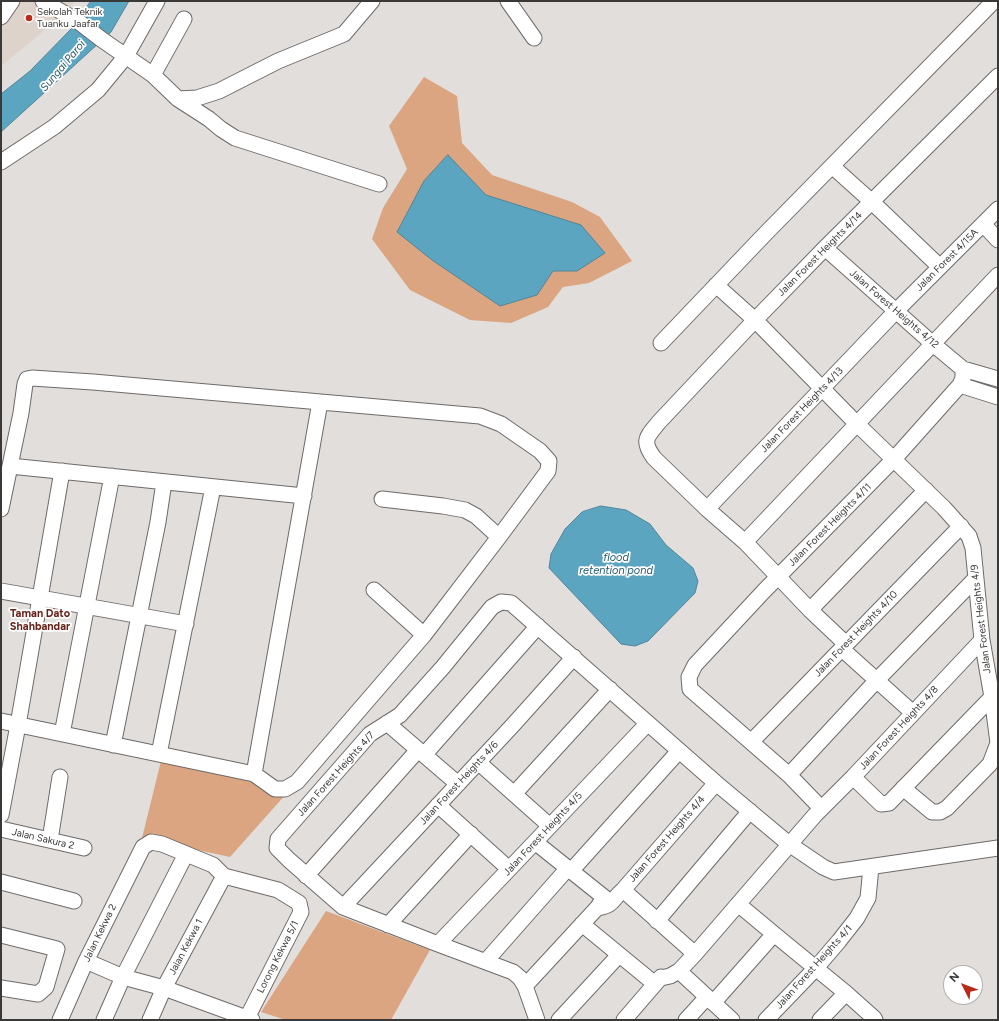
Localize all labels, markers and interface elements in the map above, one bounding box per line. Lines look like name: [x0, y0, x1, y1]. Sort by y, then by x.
place label: Sekolah Teknik Tuanku Jaafar: [37, 6, 102, 30]
marker: Sekolah Teknik Tuanku Jaafar: [24, 13, 34, 23]
water label: Sungai Paroi: [38, 38, 88, 94]
street label: Jalan Forest Heights 4/14: [775, 209, 865, 299]
street label: Jalan Forest 4/15A: [913, 226, 981, 294]
street label: Jalan Forest Heights 4/12: [847, 267, 941, 351]
street label: Jalan Forest Heights 4/13: [758, 365, 846, 455]
street label: Jalan Forest Heights 4/11: [786, 481, 874, 569]
water label: flood retention pond: [579, 551, 653, 577]
street label: Jalan Forest Heights 4/9: [968, 564, 994, 674]
street label: Jalan Forest Heights 4/10: [812, 589, 900, 679]
district label: Taman Dato Shahbandar: [10, 607, 70, 633]
street label: Jalan Forest Heights 4/8: [857, 684, 941, 772]
street label: Jalan Forest Heights 4/7: [295, 729, 377, 819]
street label: Jalan Forest Heights 4/6: [417, 739, 501, 827]
street label: Jalan Forest Heights 4/5: [501, 790, 585, 878]
street label: Jalan Forest Heights 4/4: [626, 793, 708, 885]
street label: Jalan Sakura 2: [11, 826, 75, 852]
street label: Jalan Kekwa 2: [81, 902, 119, 964]
street label: Jalan Kekwa 1: [166, 917, 206, 977]
street label: Lorong Kekwa 5/1: [255, 919, 301, 995]
street label: Jalan Forest Heights 4/1: [773, 923, 855, 1011]
north arrow: [943, 965, 983, 1005]
text: N: [947, 970, 962, 985]

